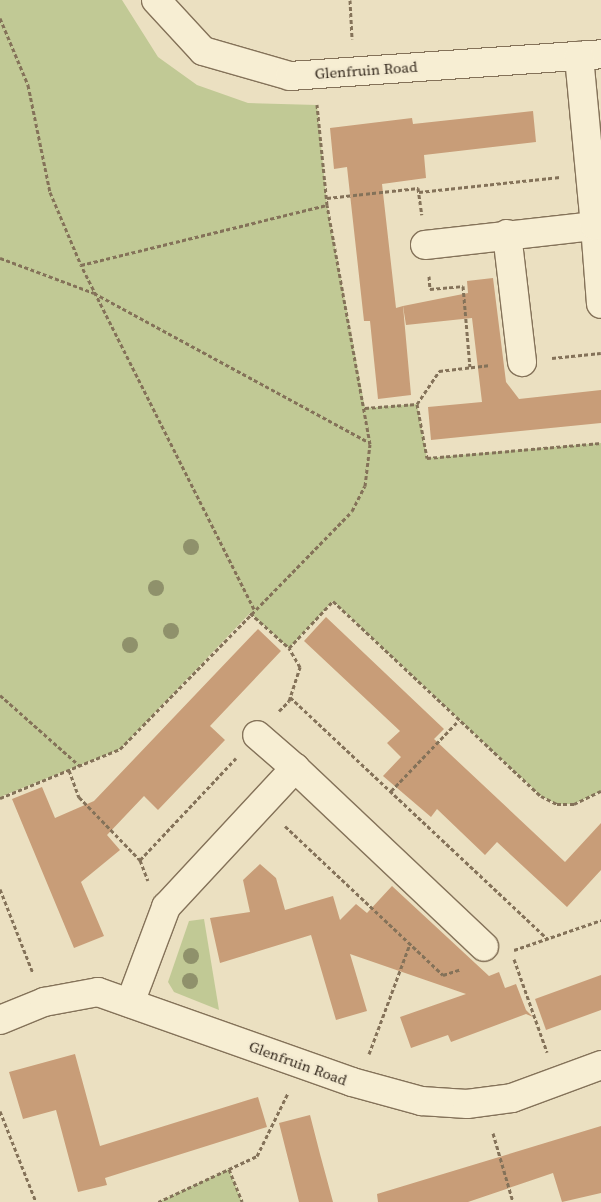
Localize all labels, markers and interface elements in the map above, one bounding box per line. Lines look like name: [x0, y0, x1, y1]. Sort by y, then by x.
street label: Glenfruin Road: [314, 57, 418, 83]
street label: Glenfruin Road: [247, 1037, 349, 1089]

